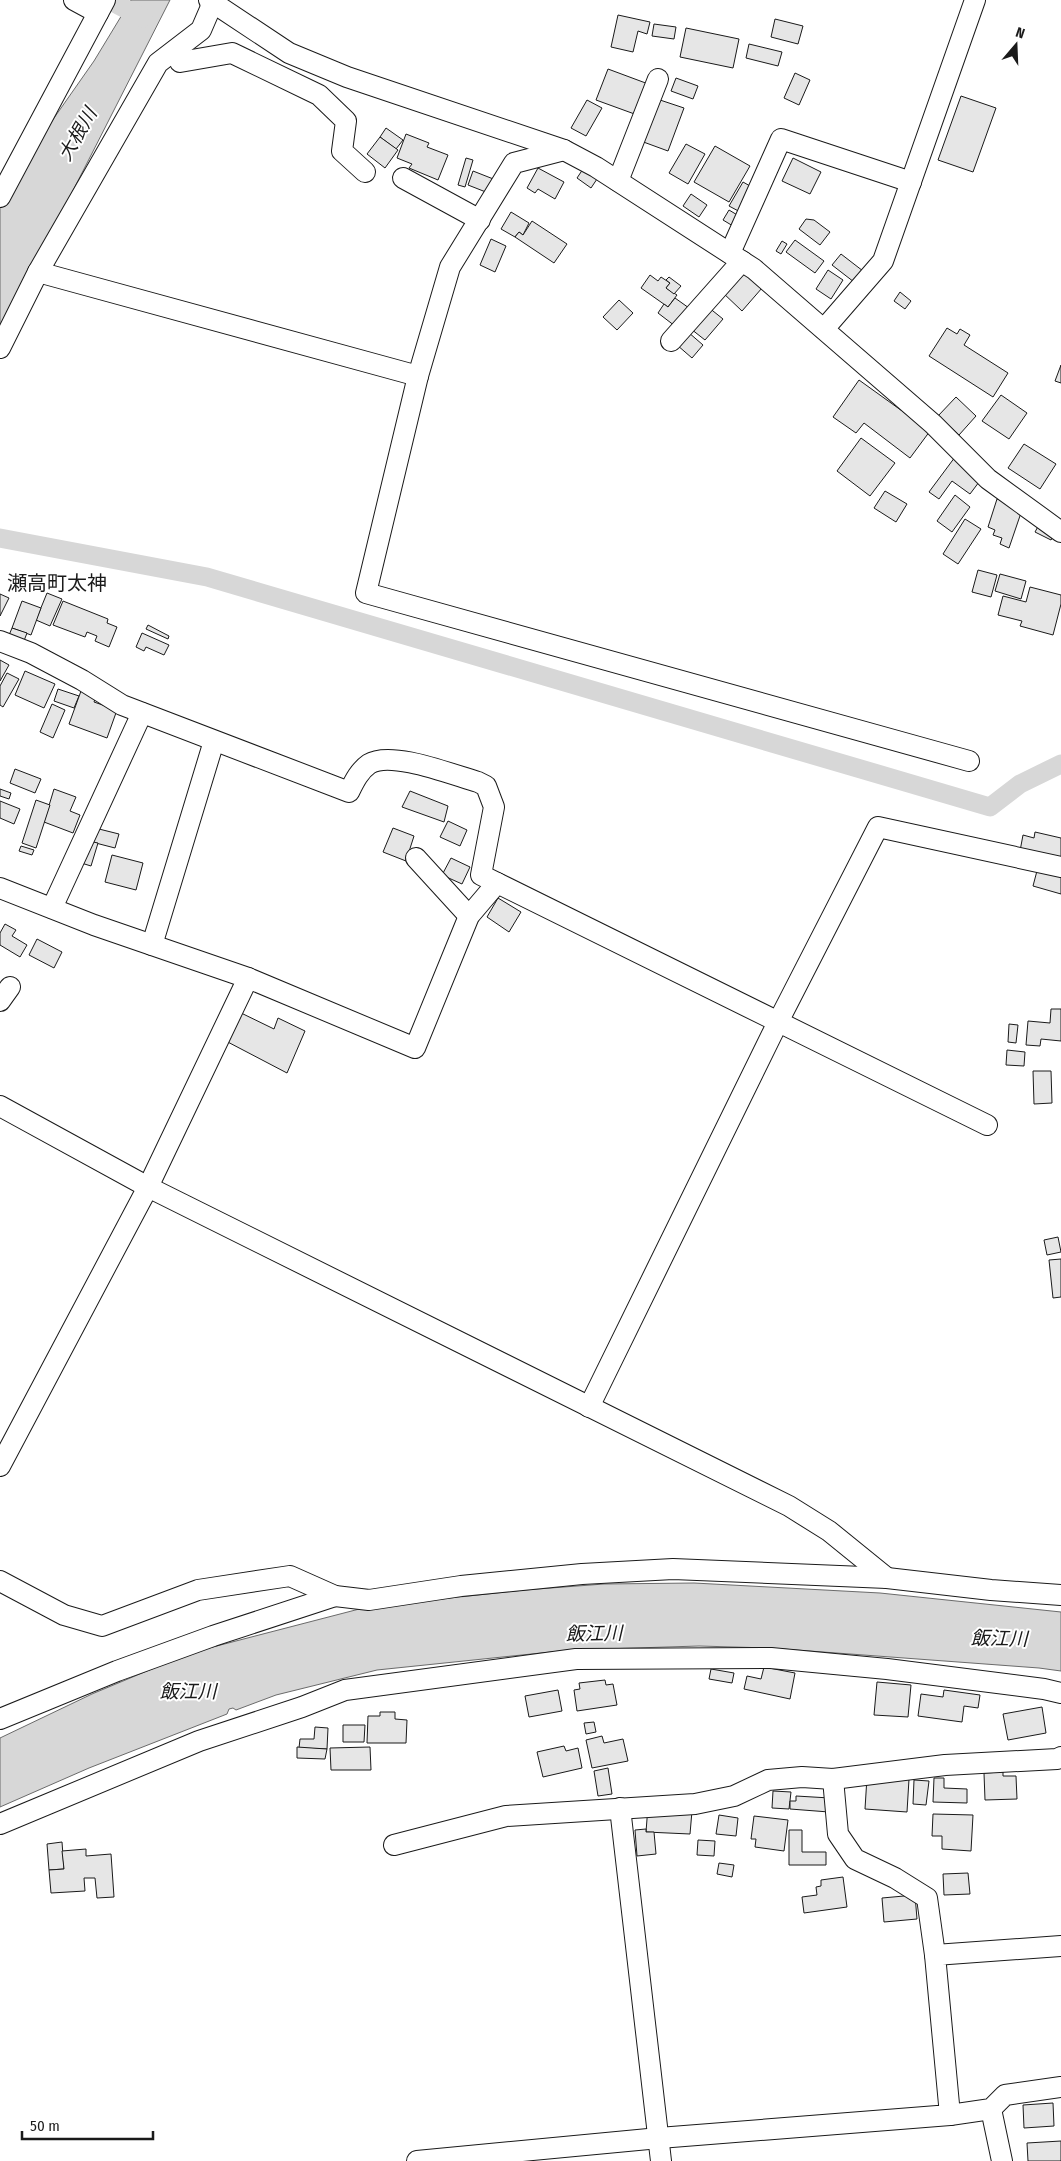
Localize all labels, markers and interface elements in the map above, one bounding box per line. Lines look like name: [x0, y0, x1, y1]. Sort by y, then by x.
north arrow: [991, 20, 1041, 70]
text: N: [1013, 24, 1027, 43]
water label: 大根川: [53, 102, 103, 165]
district label: 瀬高町太神: [7, 571, 107, 595]
water label: 飯江川: [565, 1621, 625, 1645]
water label: 飯江川: [970, 1627, 1030, 1651]
water label: 飯江川: [159, 1680, 218, 1703]
scale bar: [22, 2108, 154, 2140]
text: 50 m: [30, 2117, 60, 2135]

